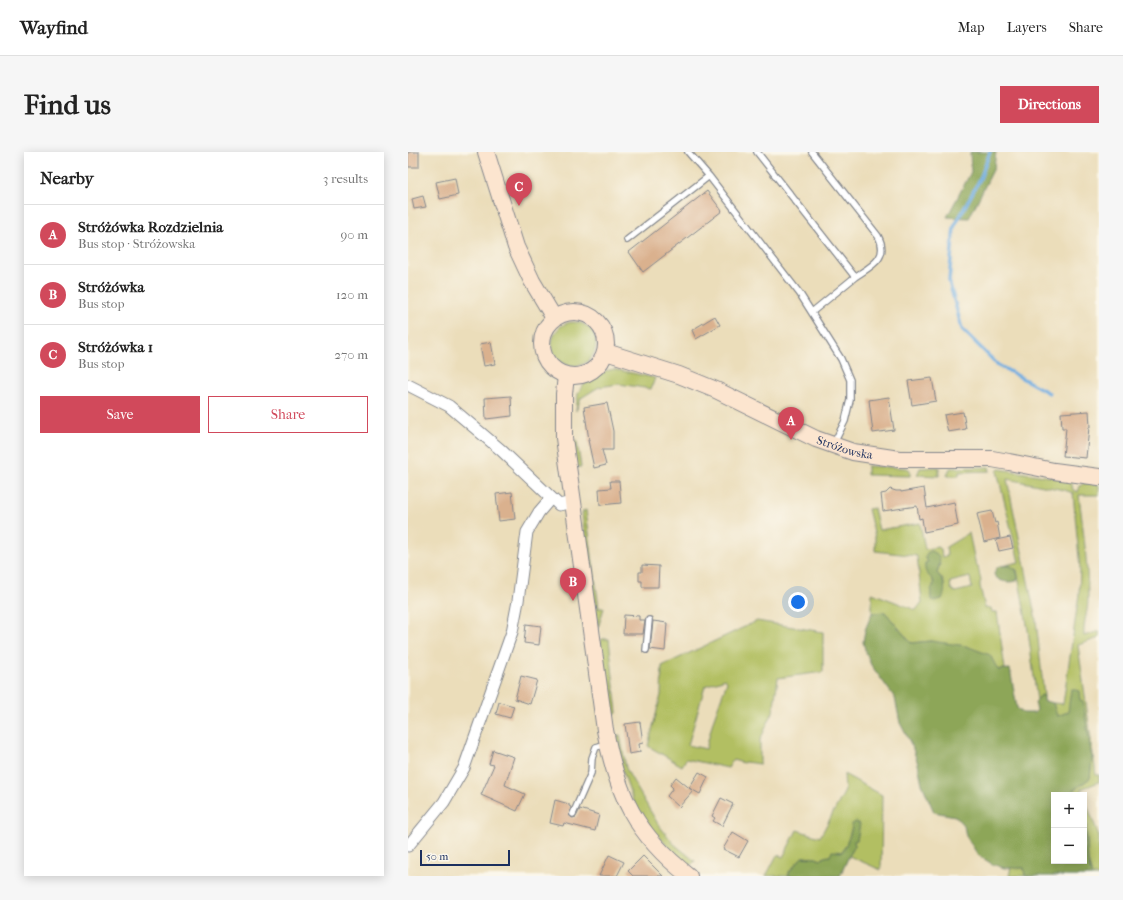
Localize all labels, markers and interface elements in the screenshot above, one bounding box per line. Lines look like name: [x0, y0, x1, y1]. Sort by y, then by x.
text: Wayfind: [20, 17, 88, 39]
text: Map: [958, 19, 985, 36]
text: Layers: [1007, 19, 1047, 36]
text: Share: [1069, 19, 1103, 36]
button: Directions: [1000, 86, 1099, 123]
text: Find us: [24, 88, 111, 121]
text: Nearby: [40, 168, 94, 188]
text: 3 results: [323, 171, 368, 186]
pin: C: [506, 173, 532, 206]
text: Stróżówka Rozdzielnia: [78, 218, 223, 236]
text: A: [49, 227, 57, 242]
text: 90 m: [340, 227, 368, 242]
text: Bus stop · Stróżowska: [78, 236, 195, 251]
text: Stróżówka: [78, 278, 144, 296]
text: B: [49, 287, 57, 302]
text: 120 m: [336, 287, 368, 302]
text: Bus stop: [78, 296, 124, 311]
text: Stróżówka 1: [78, 338, 153, 356]
text: C: [49, 347, 57, 362]
text: 270 m: [334, 347, 368, 362]
text: Bus stop: [78, 356, 124, 371]
button: Save: [40, 396, 200, 433]
button: Share: [208, 396, 368, 433]
pin: A: [778, 407, 804, 440]
street label: Stróżowska: [815, 433, 874, 462]
pin: B: [560, 568, 586, 601]
your location: [788, 592, 808, 612]
map controls: [1051, 792, 1087, 864]
button: +: [1051, 792, 1087, 828]
button: −: [1051, 828, 1087, 864]
scale bar: [420, 848, 510, 867]
text: 50 m: [426, 850, 448, 863]

